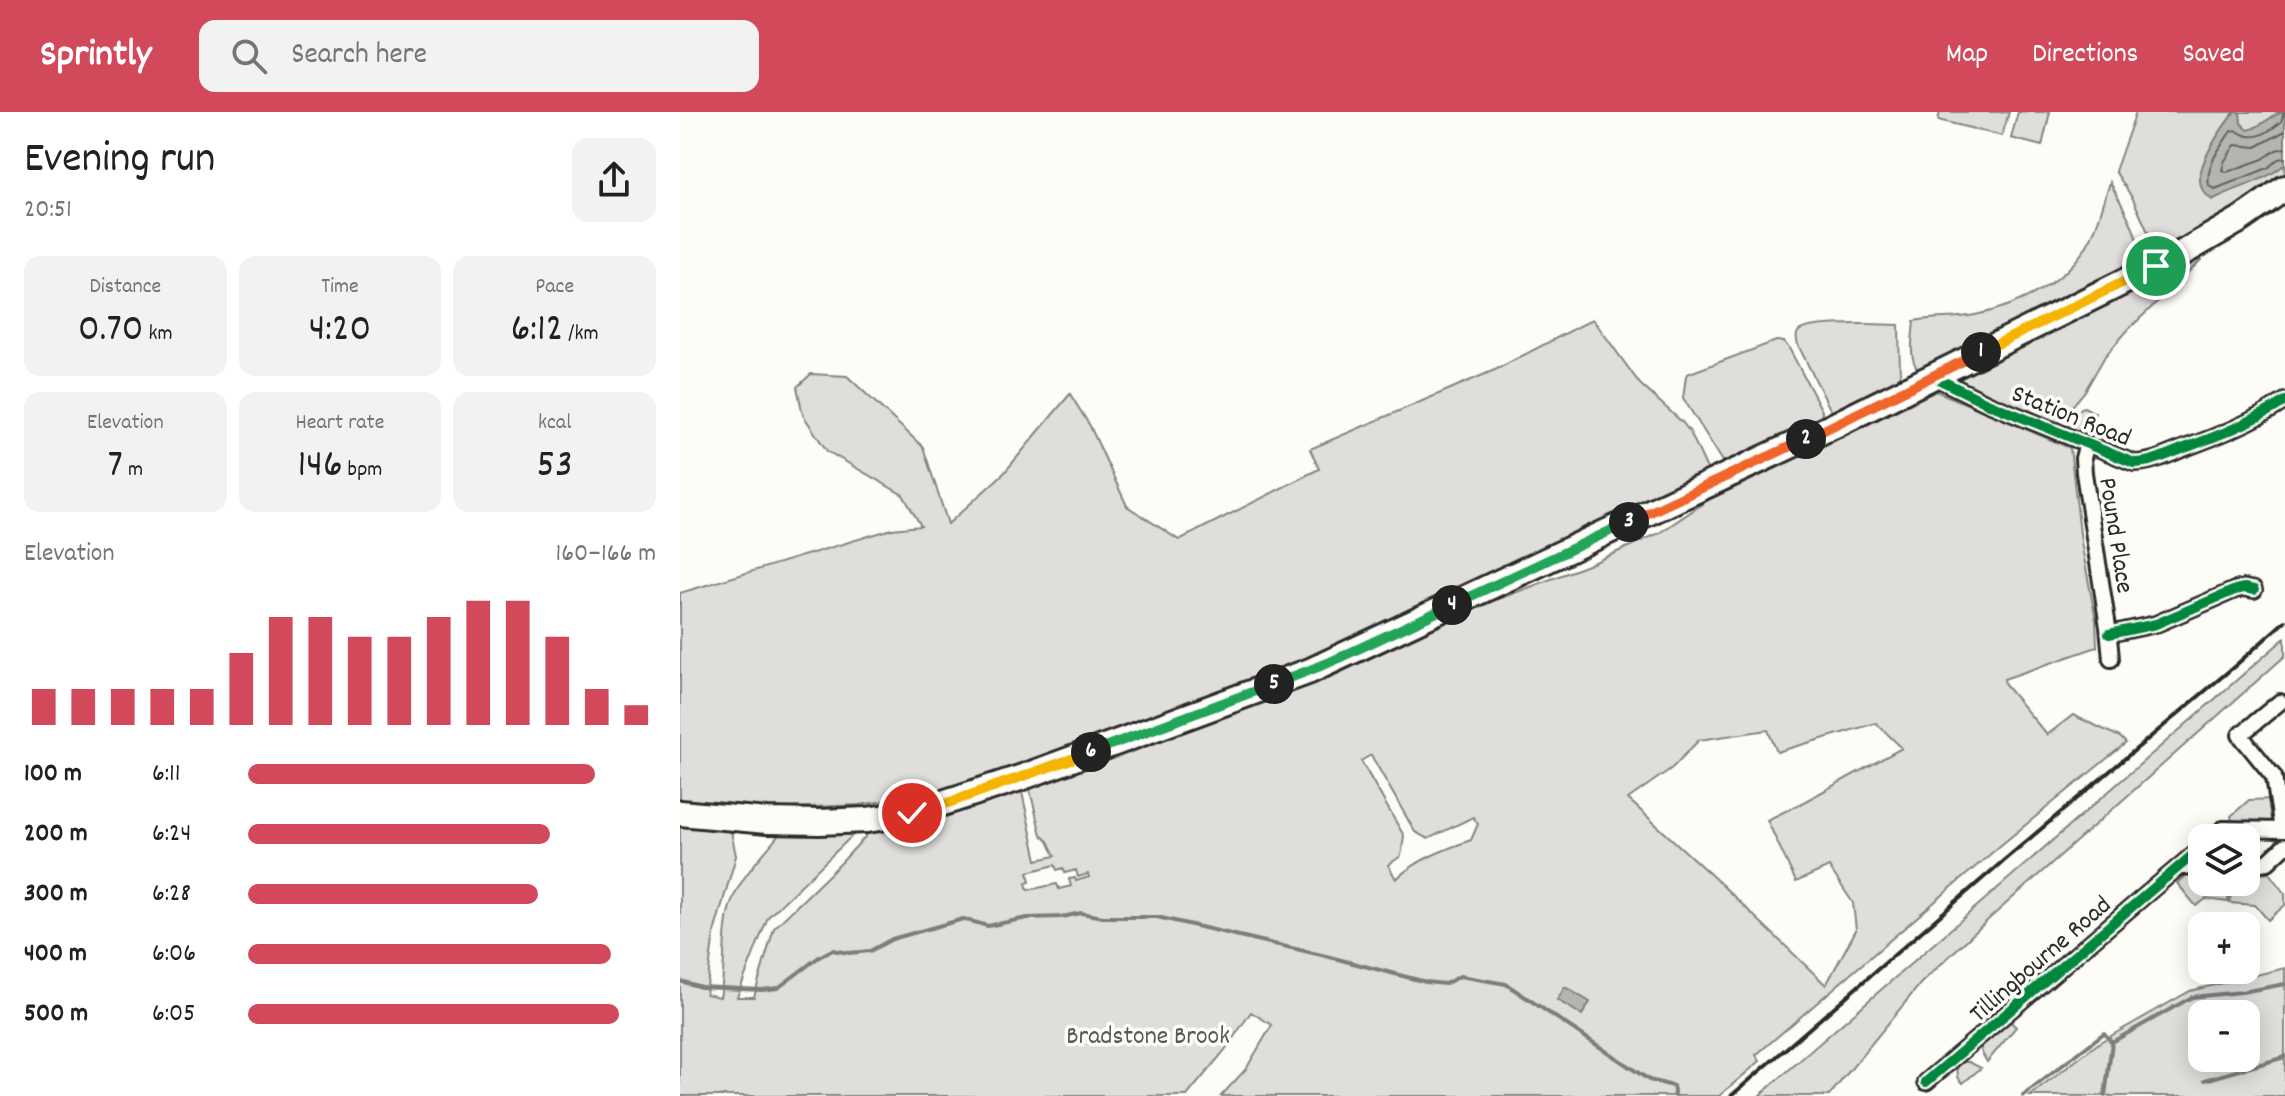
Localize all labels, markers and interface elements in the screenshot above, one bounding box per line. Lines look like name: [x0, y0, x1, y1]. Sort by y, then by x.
search box: [199, 20, 759, 92]
text: Sprintly: [40, 29, 151, 84]
icon: search: [227, 34, 271, 78]
text: Search here: [291, 35, 427, 78]
text: Map: [1946, 36, 1988, 76]
text: Directions: [2032, 36, 2138, 76]
text: Saved: [2182, 36, 2245, 76]
text: Evening run: [24, 130, 215, 193]
button: share: [572, 138, 656, 222]
text: 20:51: [24, 192, 72, 229]
pin: [2122, 232, 2190, 300]
icon: arrive: [2134, 244, 2178, 288]
text: Distance: [89, 272, 161, 303]
text: Time: [321, 272, 359, 303]
text: Pace: [535, 272, 574, 303]
text: 0.70: [78, 303, 144, 360]
text: 4:20: [309, 303, 371, 360]
text: 6:12: [511, 303, 563, 360]
text: km: [144, 319, 173, 350]
text: /km: [563, 319, 599, 350]
pin: 1: [1961, 332, 2001, 372]
text: 1: [1979, 336, 1983, 367]
street label: Station Road: [2005, 377, 2136, 458]
text: Elevation: [87, 408, 164, 439]
text: Heart rate: [296, 408, 384, 439]
text: kcal: [538, 408, 571, 439]
pin: 2: [1786, 419, 1826, 459]
text: 2: [1801, 423, 1811, 454]
text: 7: [108, 439, 123, 496]
text: 146: [298, 439, 343, 496]
text: 53: [537, 439, 573, 496]
text: m: [123, 455, 143, 486]
text: bpm: [343, 455, 382, 486]
street label: Pound Place: [2087, 475, 2142, 596]
pin: 3: [1609, 502, 1649, 542]
text: 3: [1624, 506, 1634, 537]
text: Elevation: [24, 536, 114, 573]
text: 160–166 m: [556, 536, 656, 573]
pin: 4: [1432, 585, 1472, 625]
text: 4: [1447, 589, 1457, 620]
pin: 5: [1254, 664, 1294, 704]
text: 5: [1269, 668, 1279, 699]
pin: 6: [1071, 732, 1111, 772]
text: 6: [1086, 736, 1096, 767]
text: 100 m: [24, 756, 82, 793]
text: 6:11: [152, 756, 180, 793]
pin: [878, 779, 946, 847]
icon: check: [890, 791, 934, 835]
text: 200 m: [24, 816, 88, 853]
text: 6:24: [152, 816, 191, 853]
map controls: [2188, 824, 2260, 1072]
button: layers: [2188, 824, 2260, 896]
text: 300 m: [24, 876, 88, 913]
text: 6:28: [152, 876, 191, 913]
street label: Tillingbourne Road: [1962, 888, 2120, 1033]
button: +: [2188, 912, 2260, 984]
text: 400 m: [24, 936, 87, 973]
text: 6:06: [152, 936, 196, 973]
text: 500 m: [24, 996, 88, 1033]
text: 6:05: [152, 996, 195, 1033]
button: −: [2188, 1000, 2260, 1072]
park label: Bradstone Brook: [1066, 1019, 1230, 1056]

